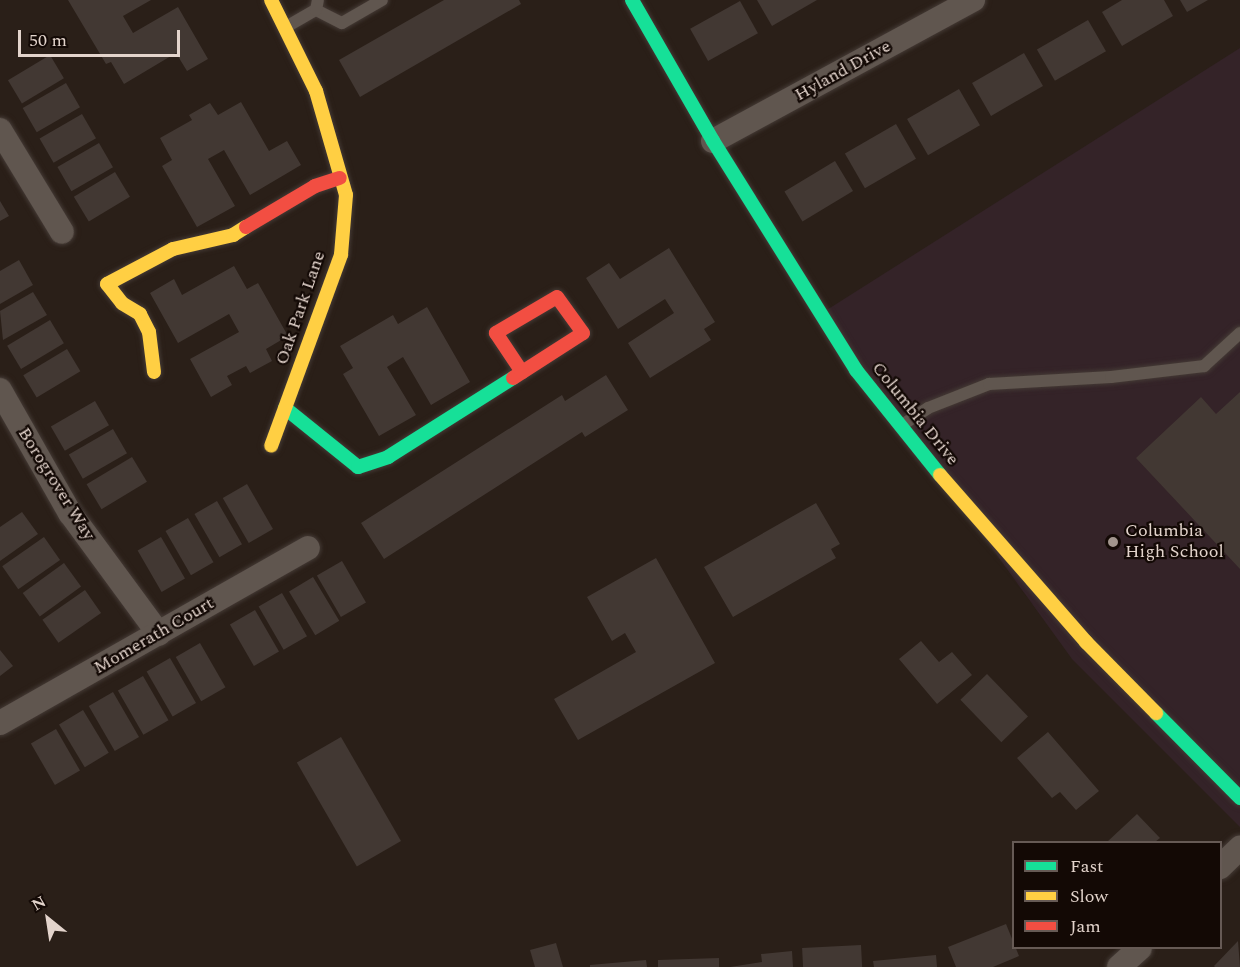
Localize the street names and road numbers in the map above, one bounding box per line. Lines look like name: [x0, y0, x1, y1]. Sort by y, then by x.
street label: Hyland Drive: [791, 36, 895, 106]
street label: Oak Park Lane: [271, 248, 331, 368]
street label: Columbia Drive: [867, 358, 963, 470]
street label: Borogrover Way: [13, 424, 99, 544]
street label: Momerath Court: [90, 593, 218, 679]

